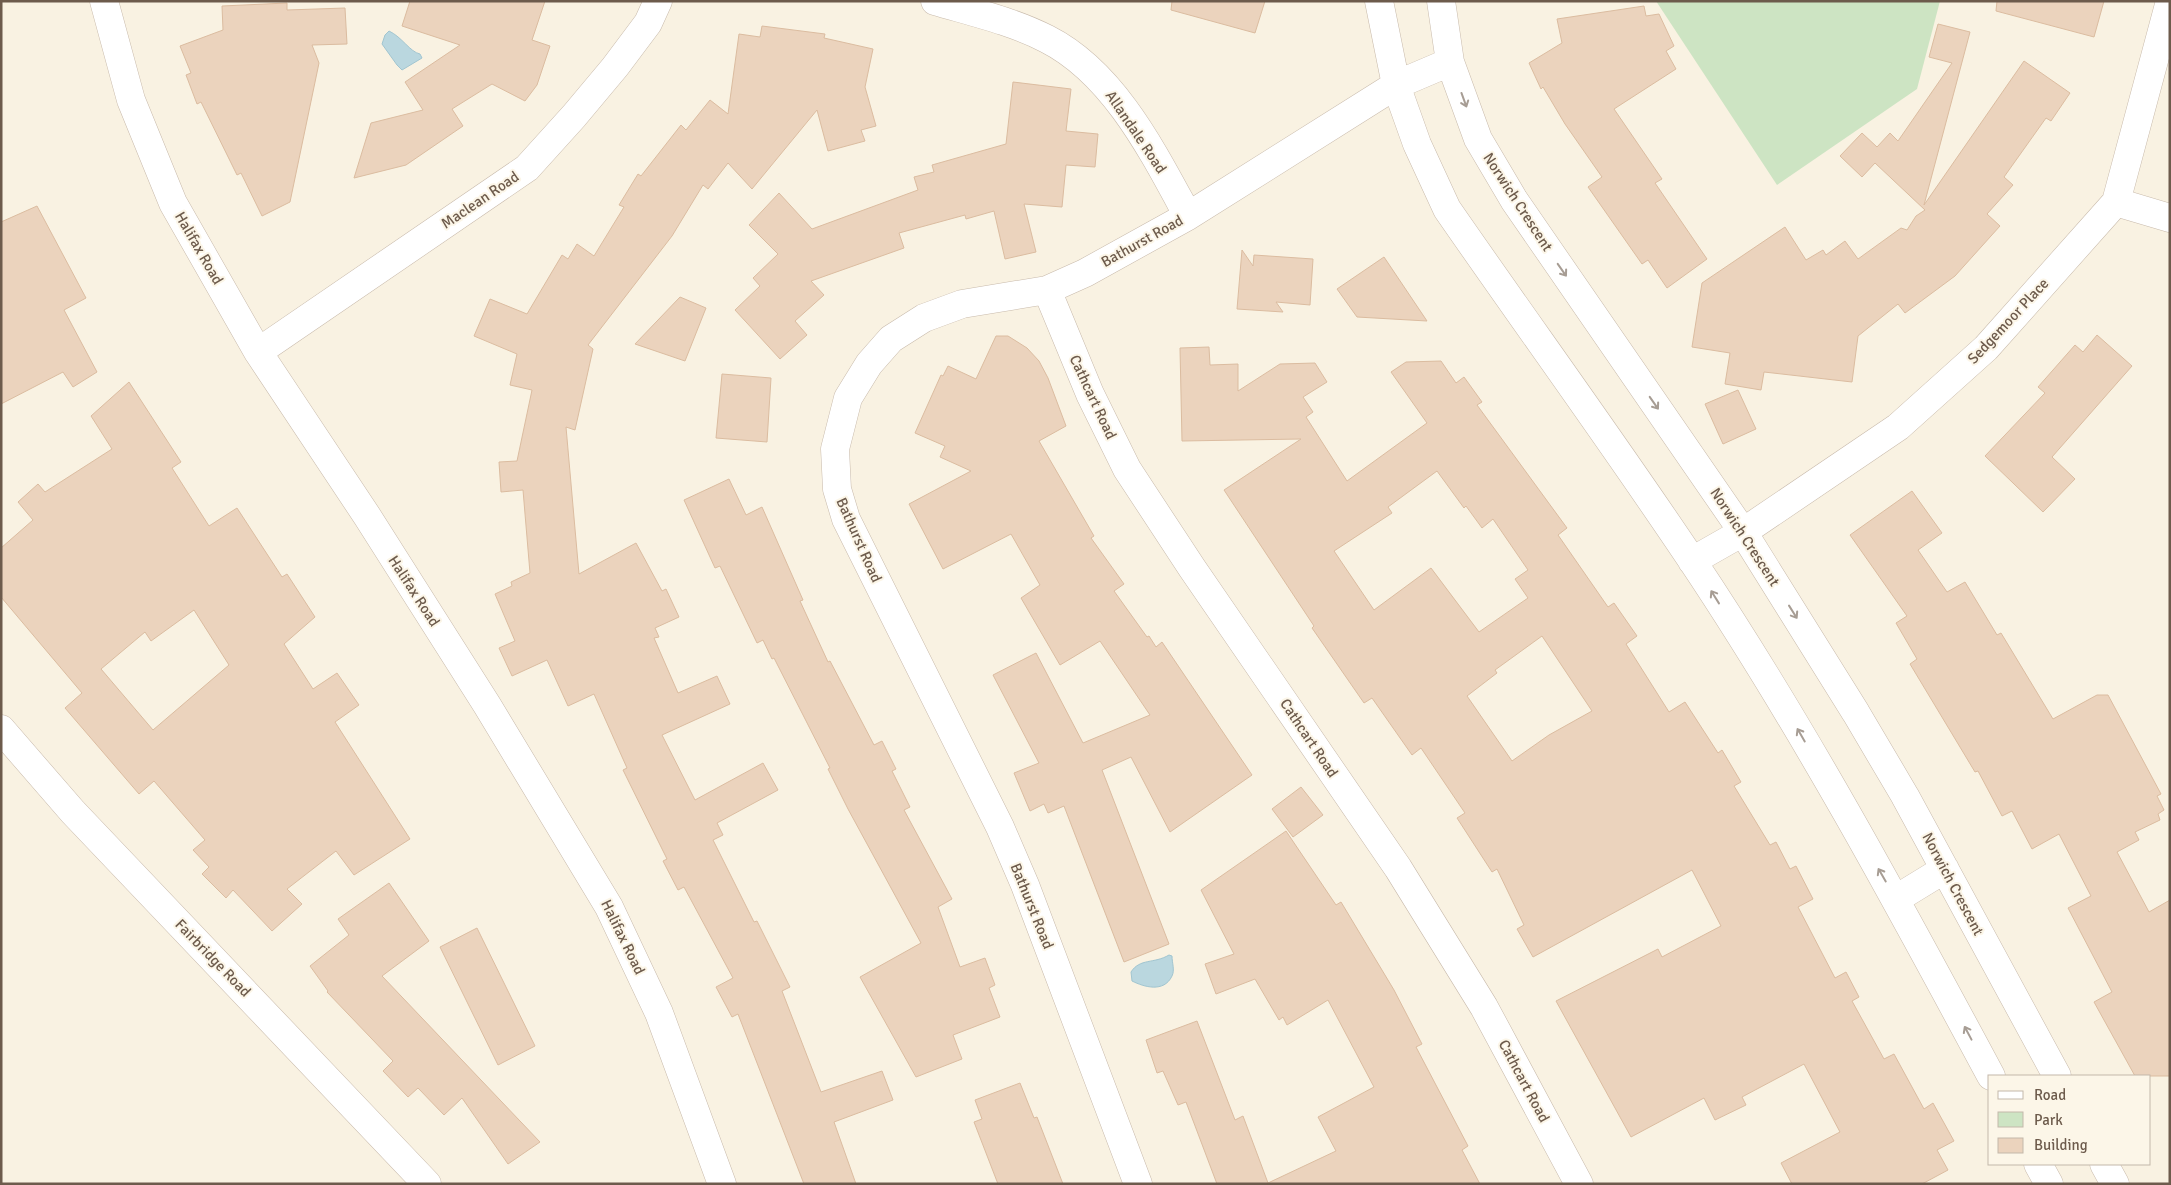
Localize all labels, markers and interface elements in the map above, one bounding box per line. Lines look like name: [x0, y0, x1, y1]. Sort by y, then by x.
street label: Allandale Road: [1102, 87, 1170, 177]
one-way arrow: [1460, 91, 1469, 107]
street label: Norwich Crescent: [1479, 149, 1557, 255]
street label: Maclean Road: [438, 167, 522, 233]
street label: Halifax Road: [171, 208, 227, 288]
street label: Bathurst Road: [1098, 211, 1186, 271]
one-way arrow: [1557, 262, 1567, 276]
street label: Sedgemoor Place: [1964, 274, 2052, 368]
street label: Cathcart Road: [1066, 352, 1120, 442]
one-way arrow: [1649, 396, 1659, 410]
street label: Norwich Crescent: [1706, 484, 1784, 590]
street label: Bathurst Road: [832, 495, 886, 585]
street label: Halifax Road: [384, 552, 444, 630]
one-way arrow: [1709, 590, 1719, 604]
one-way arrow: [1788, 604, 1798, 618]
street label: Cathcart Road: [1276, 695, 1342, 781]
one-way arrow: [1795, 728, 1805, 742]
street label: Norwich Crescent: [1918, 830, 1988, 938]
street label: Bathurst Road: [1007, 860, 1057, 952]
one-way arrow: [1877, 868, 1887, 883]
street label: Halifax Road: [597, 897, 649, 977]
street label: Fairbridge Road: [171, 915, 255, 1001]
one-way arrow: [1963, 1026, 1973, 1041]
street label: Cathcart Road: [1495, 1037, 1553, 1125]
legend: [1988, 1075, 2151, 1165]
text: Road: [2034, 1086, 2066, 1104]
text: Park: [2034, 1111, 2063, 1129]
text: Building: [2034, 1136, 2088, 1154]

